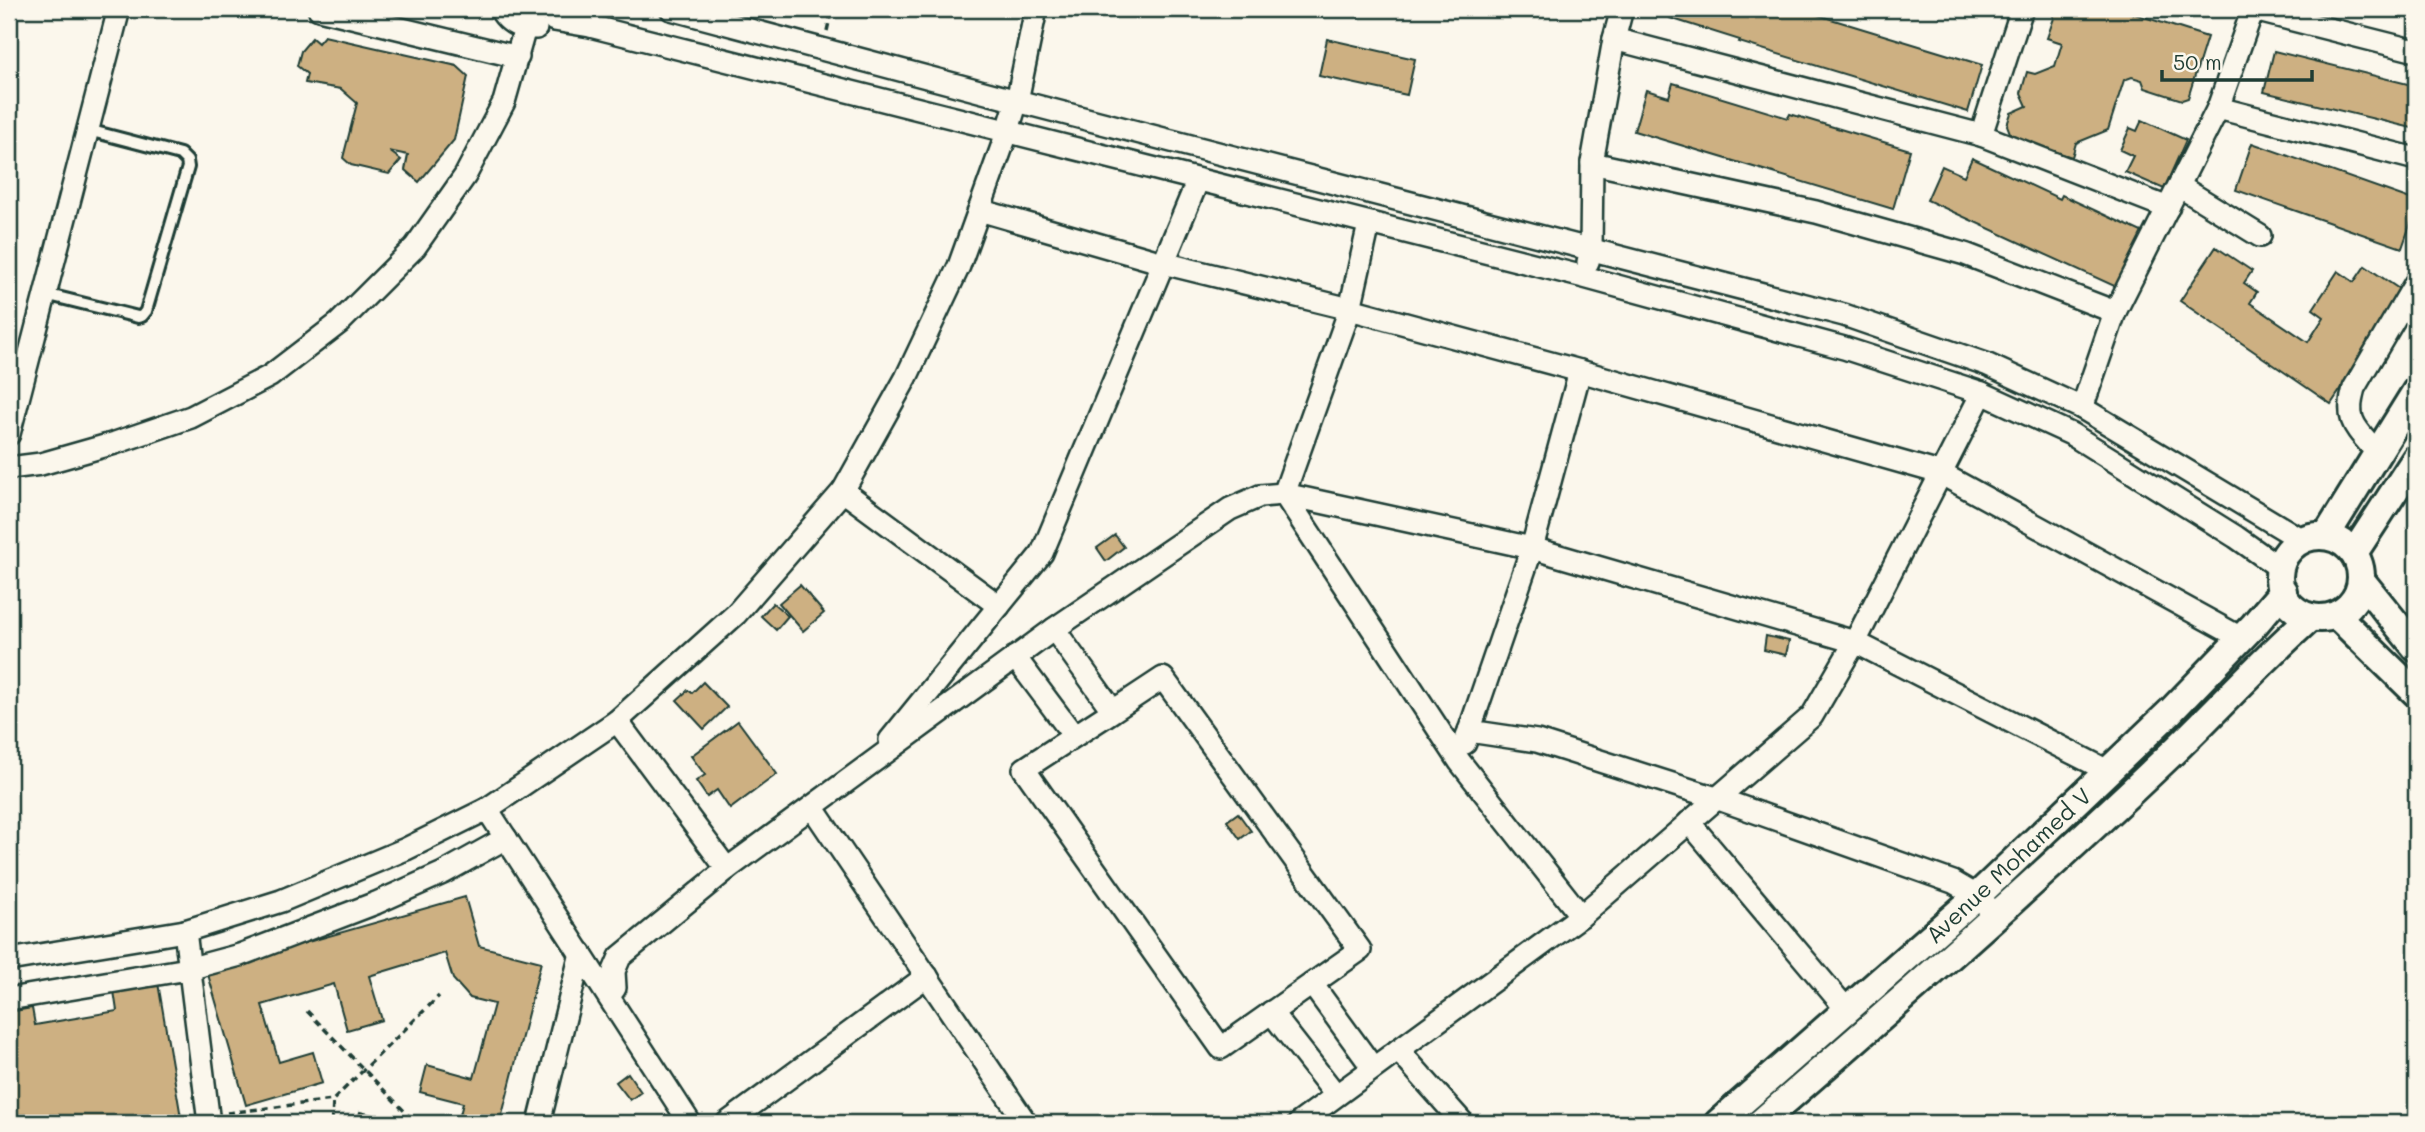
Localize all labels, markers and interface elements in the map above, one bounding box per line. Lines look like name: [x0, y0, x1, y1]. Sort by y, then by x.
scale bar: [2162, 38, 2313, 82]
text: 50 m: [2173, 48, 2222, 75]
street label: Avenue Mohamed V: [1919, 781, 2097, 949]

